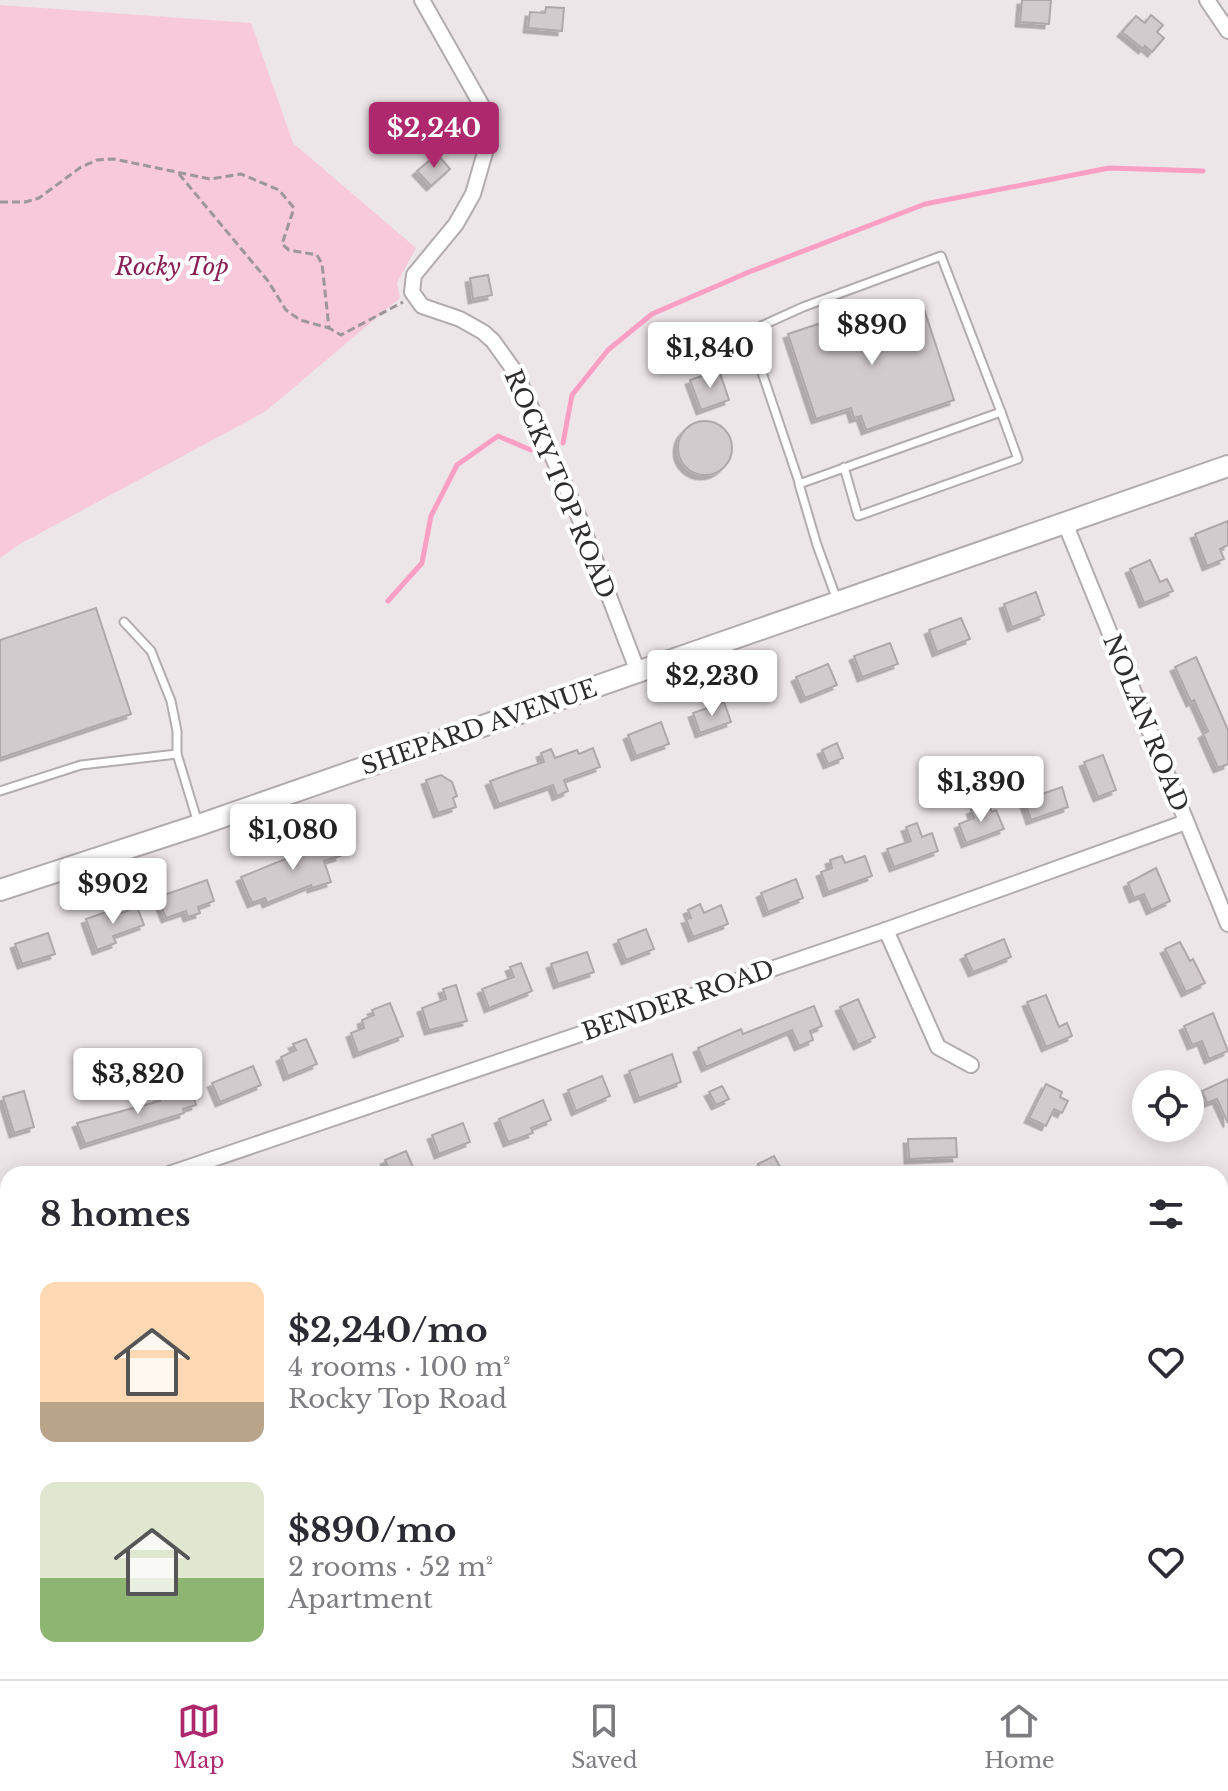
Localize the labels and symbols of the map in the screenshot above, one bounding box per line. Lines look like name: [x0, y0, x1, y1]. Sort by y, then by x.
pin: $2,240: [369, 102, 499, 170]
park label: Rocky Top: [114, 252, 229, 281]
pin: $890: [825, 299, 919, 367]
pin: $1,840: [645, 322, 775, 390]
street label: ROCKY TOP ROAD: [499, 365, 621, 603]
street label: NOLAN ROAD: [1097, 630, 1195, 816]
pin: $2,230: [647, 650, 777, 718]
street label: SHEPARD AVENUE: [357, 673, 601, 781]
pin: $1,390: [916, 756, 1046, 824]
pin: $1,080: [228, 804, 358, 872]
pin: $902: [66, 858, 160, 926]
street label: BENDER ROAD: [578, 954, 778, 1046]
pin: $3,820: [73, 1048, 203, 1116]

